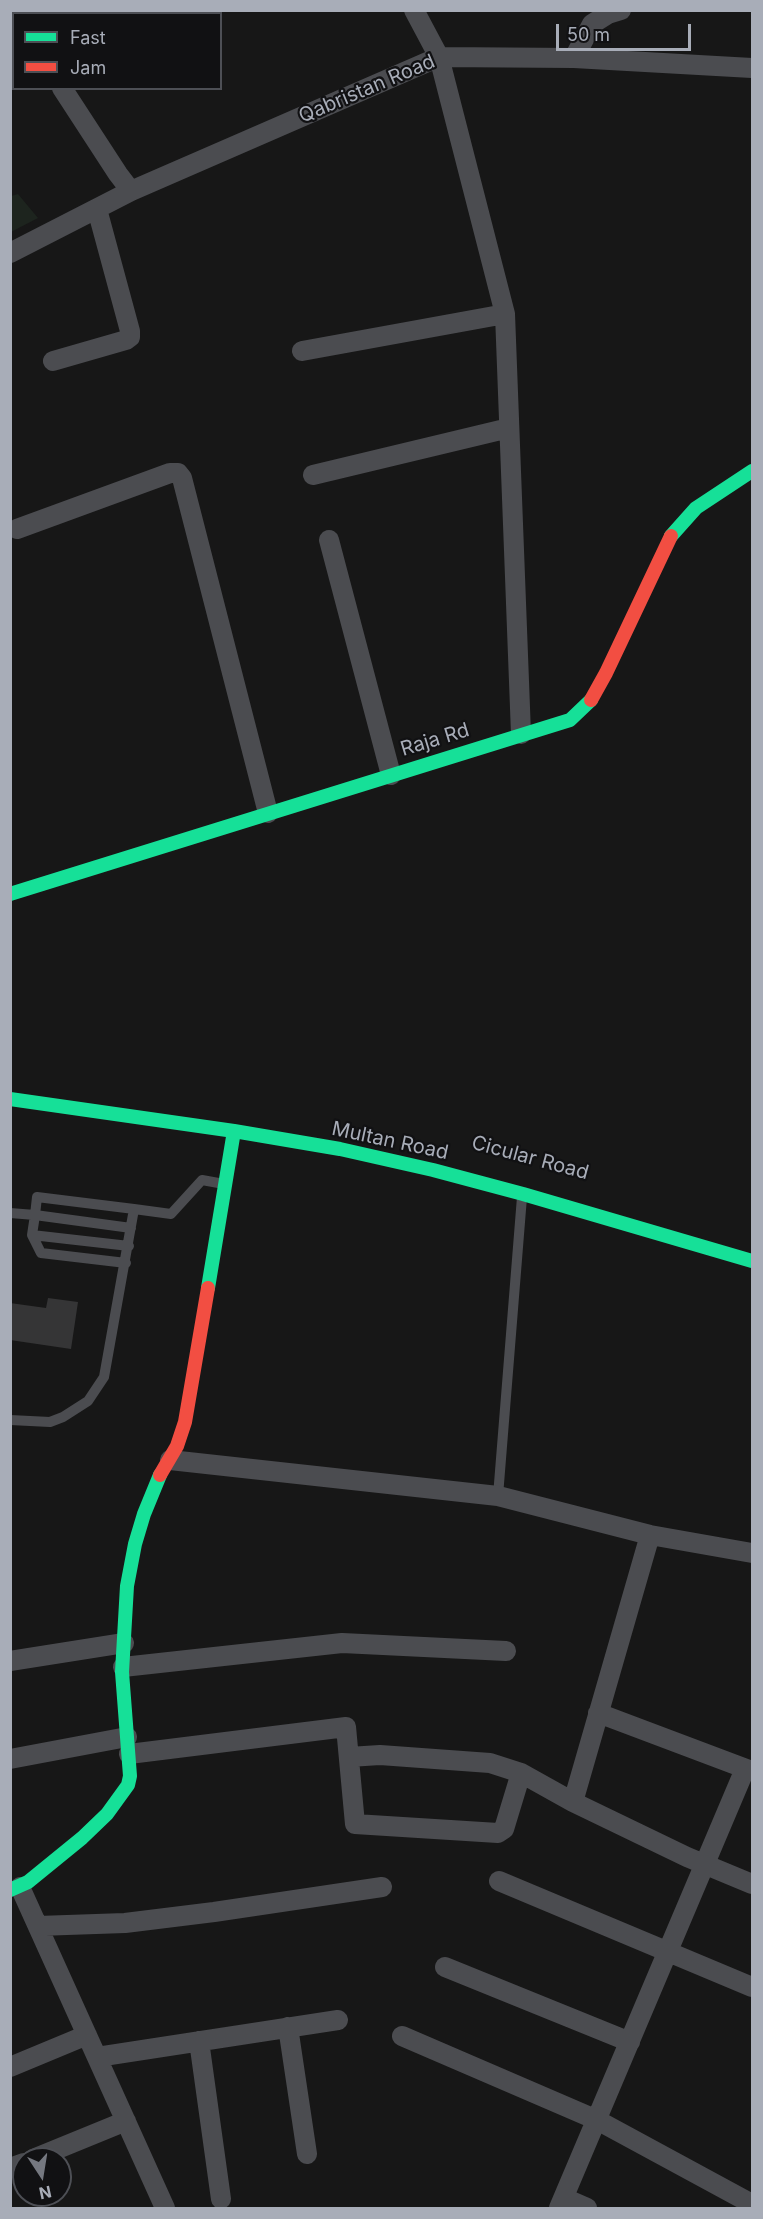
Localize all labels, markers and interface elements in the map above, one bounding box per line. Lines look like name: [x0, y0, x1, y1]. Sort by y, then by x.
legend: [12, 12, 222, 90]
scale bar: [559, 12, 694, 50]
text: 50 m: [567, 24, 610, 45]
text: Fast: [70, 27, 106, 48]
street label: Qabristan Road: [295, 50, 439, 128]
text: Jam: [70, 57, 106, 78]
street label: Raja Rd: [398, 718, 472, 762]
street label: Multan Road: [330, 1117, 450, 1165]
street label: Cicular Road: [469, 1131, 591, 1185]
north arrow: [12, 2147, 72, 2207]
text: N: [37, 2182, 53, 2204]

